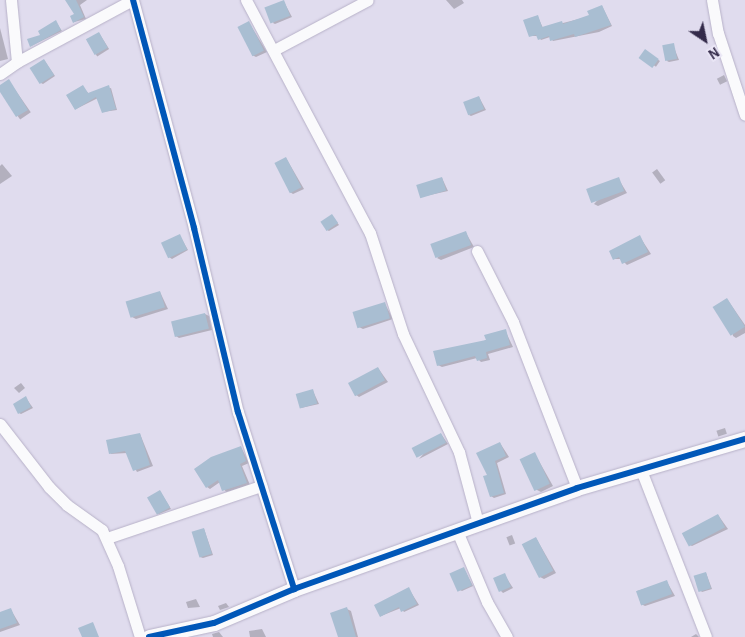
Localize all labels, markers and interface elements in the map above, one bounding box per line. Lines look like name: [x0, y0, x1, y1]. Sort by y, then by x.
north arrow: [680, 15, 730, 65]
text: N: [705, 44, 721, 61]

